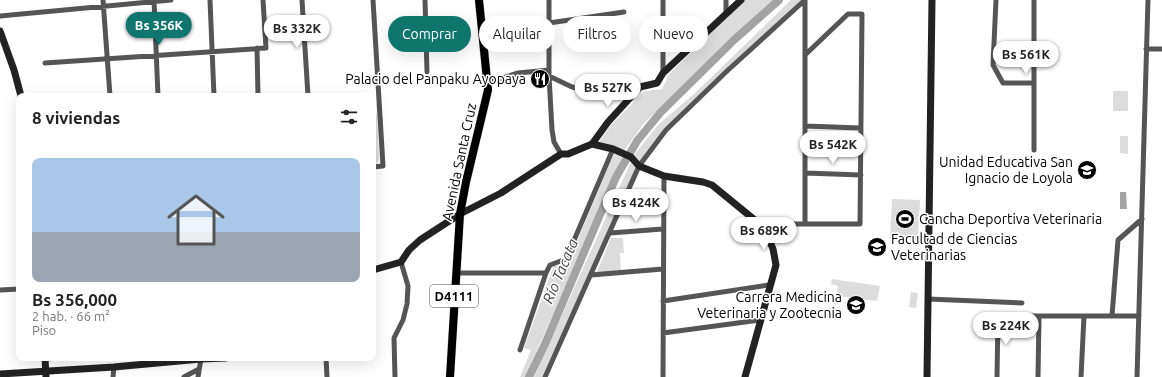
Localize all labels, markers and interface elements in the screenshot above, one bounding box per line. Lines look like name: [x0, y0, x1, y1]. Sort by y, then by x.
pin: Bs 356K: [122, 12, 196, 46]
pin: Bs 332K: [260, 15, 334, 49]
chip: Comprar: [388, 16, 471, 52]
chip: Alquilar: [479, 16, 555, 52]
chip: Filtros: [563, 16, 631, 52]
chip: Nuevo: [639, 16, 708, 52]
text: Bs 356K: [135, 18, 183, 32]
text: Bs 332K: [273, 21, 321, 35]
pin: Bs 561K: [989, 41, 1063, 75]
text: Bs 561K: [1002, 47, 1050, 61]
restaurant icon: Palacio del Panpaku Ayopaya: [529, 68, 551, 90]
place label: Palacio del Panpaku Ayopaya: [345, 71, 526, 87]
pin: Bs 527K: [571, 74, 645, 108]
text: Bs 527K: [584, 80, 632, 94]
street label: Avenida Santa Cruz: [439, 102, 479, 222]
icon: filters: [338, 106, 360, 128]
text: 8 viviendas: [32, 108, 120, 127]
pin: Bs 542K: [796, 131, 870, 165]
text: Bs 542K: [809, 137, 857, 151]
place label: Unidad Educativa San Ignacio de Loyola: [939, 154, 1073, 186]
school or university icon: Unidad Educativa San Ignacio de Loyola: [1076, 159, 1098, 181]
icon: home: [160, 184, 232, 256]
pin: Bs 424K: [599, 189, 673, 223]
text: Bs 424K: [612, 195, 660, 209]
sports icon: Cancha Deportiva Veterinaria: [894, 208, 916, 230]
place label: Cancha Deportiva Veterinaria: [919, 211, 1102, 227]
pin: Bs 689K: [727, 217, 801, 251]
text: Bs 689K: [740, 223, 788, 237]
place label: Facultad de Ciencias Veterinarias: [891, 231, 1017, 263]
water label: Río Tacata: [539, 236, 581, 306]
school or university icon: Facultad de Ciencias Veterinarias: [866, 236, 888, 258]
road number: D4111: [430, 285, 478, 307]
place label: Carrera Medicina Veterinaria y Zootecnia: [697, 289, 842, 321]
text: Bs 356,000: [32, 290, 117, 309]
school or university icon: Carrera Medicina Veterinaria y Zootecnia: [845, 294, 867, 316]
text: 2 hab. · 66 m²: [32, 309, 110, 323]
pin: Bs 224K: [969, 312, 1043, 346]
text: Bs 224K: [982, 318, 1030, 332]
text: Piso: [32, 323, 56, 337]

